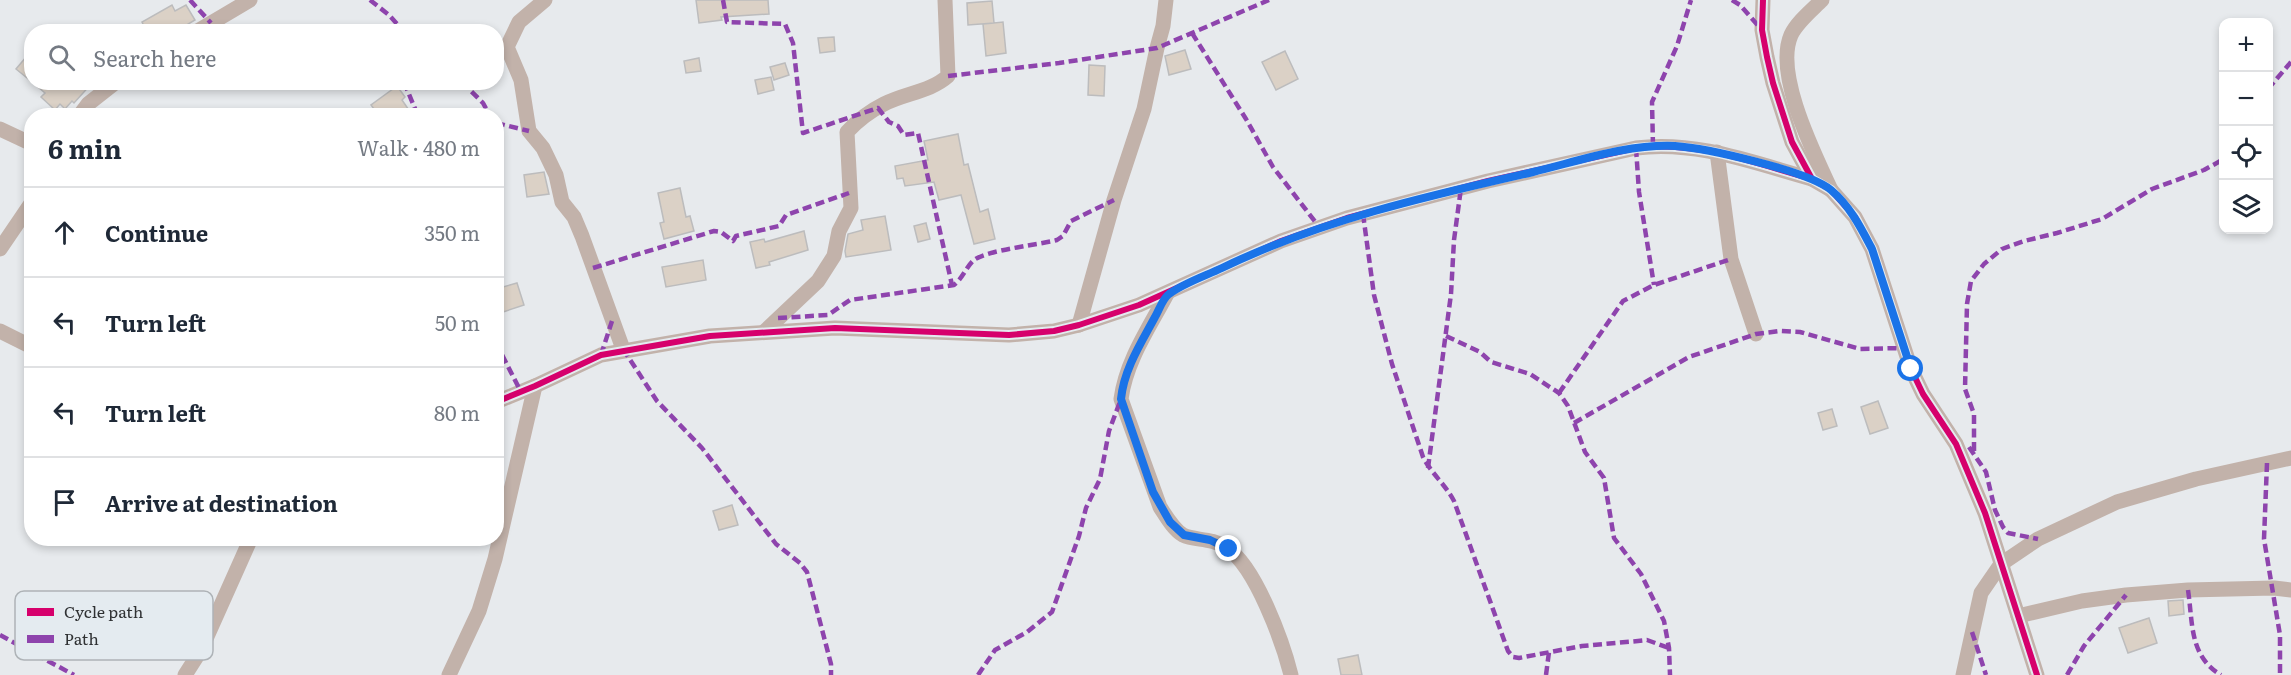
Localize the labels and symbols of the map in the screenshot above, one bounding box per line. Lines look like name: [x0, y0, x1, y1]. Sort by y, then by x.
route start: [1897, 355, 1923, 381]
route end: [1215, 535, 1241, 561]
legend: [15, 591, 213, 660]
text: Cycle path: [64, 599, 144, 623]
text: Path: [64, 626, 99, 650]

